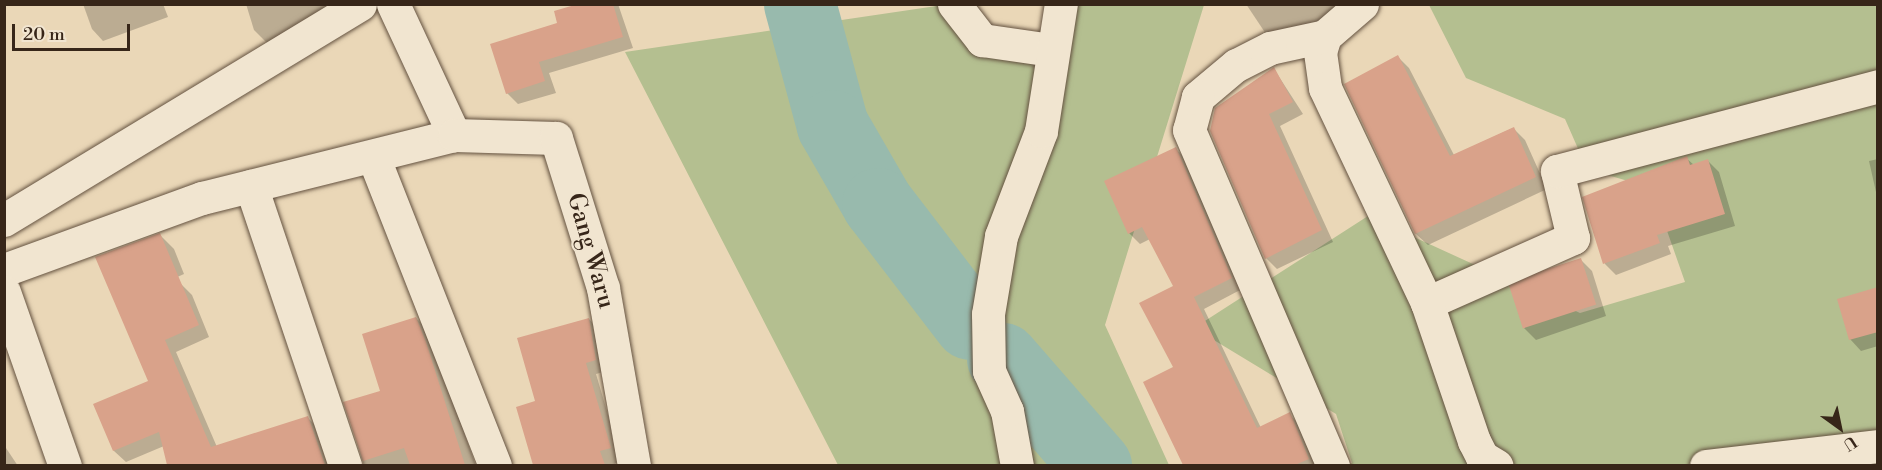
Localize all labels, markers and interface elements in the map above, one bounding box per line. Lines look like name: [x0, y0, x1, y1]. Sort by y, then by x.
scale bar: [15, 12, 134, 50]
text: 20 m: [23, 23, 65, 46]
street label: Gang Waru: [560, 190, 620, 312]
north arrow: [1810, 398, 1870, 458]
text: U: [1839, 431, 1860, 455]

